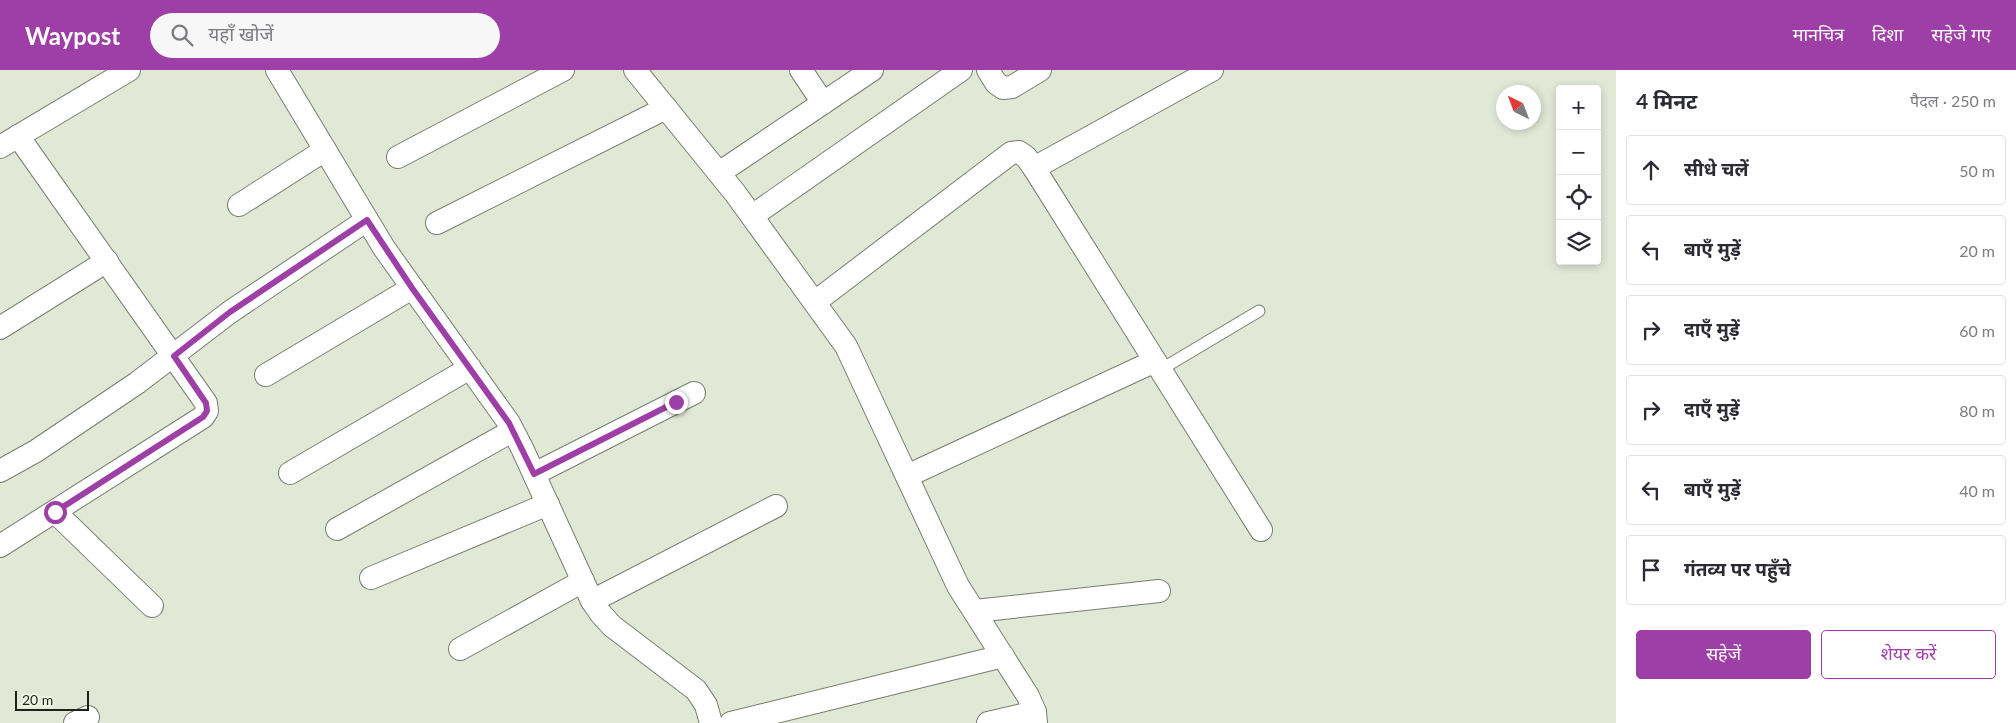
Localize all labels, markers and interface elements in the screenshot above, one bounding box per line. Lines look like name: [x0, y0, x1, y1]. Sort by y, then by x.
search box: [150, 13, 500, 58]
text: Waypost: [25, 21, 120, 50]
icon: search: [168, 21, 196, 49]
text: यहाँ खोजें: [208, 22, 274, 45]
text: मानचित्र: [1793, 23, 1844, 45]
text: दिशा: [1872, 23, 1903, 45]
text: सहेजे गए: [1931, 23, 1991, 45]
north arrow: [1496, 85, 1541, 130]
map controls: [1556, 85, 1601, 265]
button: +: [1556, 85, 1601, 130]
text: 4 मिनट: [1636, 88, 1697, 113]
text: पैदल · 250 m: [1910, 91, 1996, 110]
button: −: [1556, 130, 1601, 175]
icon: ahead: [1637, 156, 1665, 184]
text: सीधे चलें: [1684, 157, 1749, 180]
text: 50 m: [1959, 161, 1995, 180]
button: locate: [1556, 175, 1601, 220]
button: layers: [1556, 220, 1601, 265]
icon: left: [1637, 236, 1665, 264]
text: बाएँ मुड़ें: [1684, 237, 1741, 260]
text: 20 m: [1959, 241, 1995, 260]
icon: right: [1637, 316, 1665, 344]
text: दाएँ मुड़ें: [1684, 317, 1740, 340]
text: 60 m: [1959, 321, 1995, 340]
route end: [665, 391, 688, 414]
icon: right: [1637, 396, 1665, 424]
text: दाएँ मुड़ें: [1684, 397, 1740, 420]
text: 80 m: [1959, 401, 1995, 420]
icon: left: [1637, 476, 1665, 504]
text: बाएँ मुड़ें: [1684, 477, 1741, 500]
text: 40 m: [1959, 481, 1995, 500]
route start: [44, 501, 67, 524]
icon: arrive: [1637, 556, 1665, 584]
text: गंतव्य पर पहुँचे: [1684, 557, 1791, 580]
button: सहेजें: [1636, 630, 1811, 679]
button: शेयर करें: [1821, 630, 1996, 679]
scale bar: [15, 688, 89, 711]
text: 20 m: [22, 691, 53, 708]

